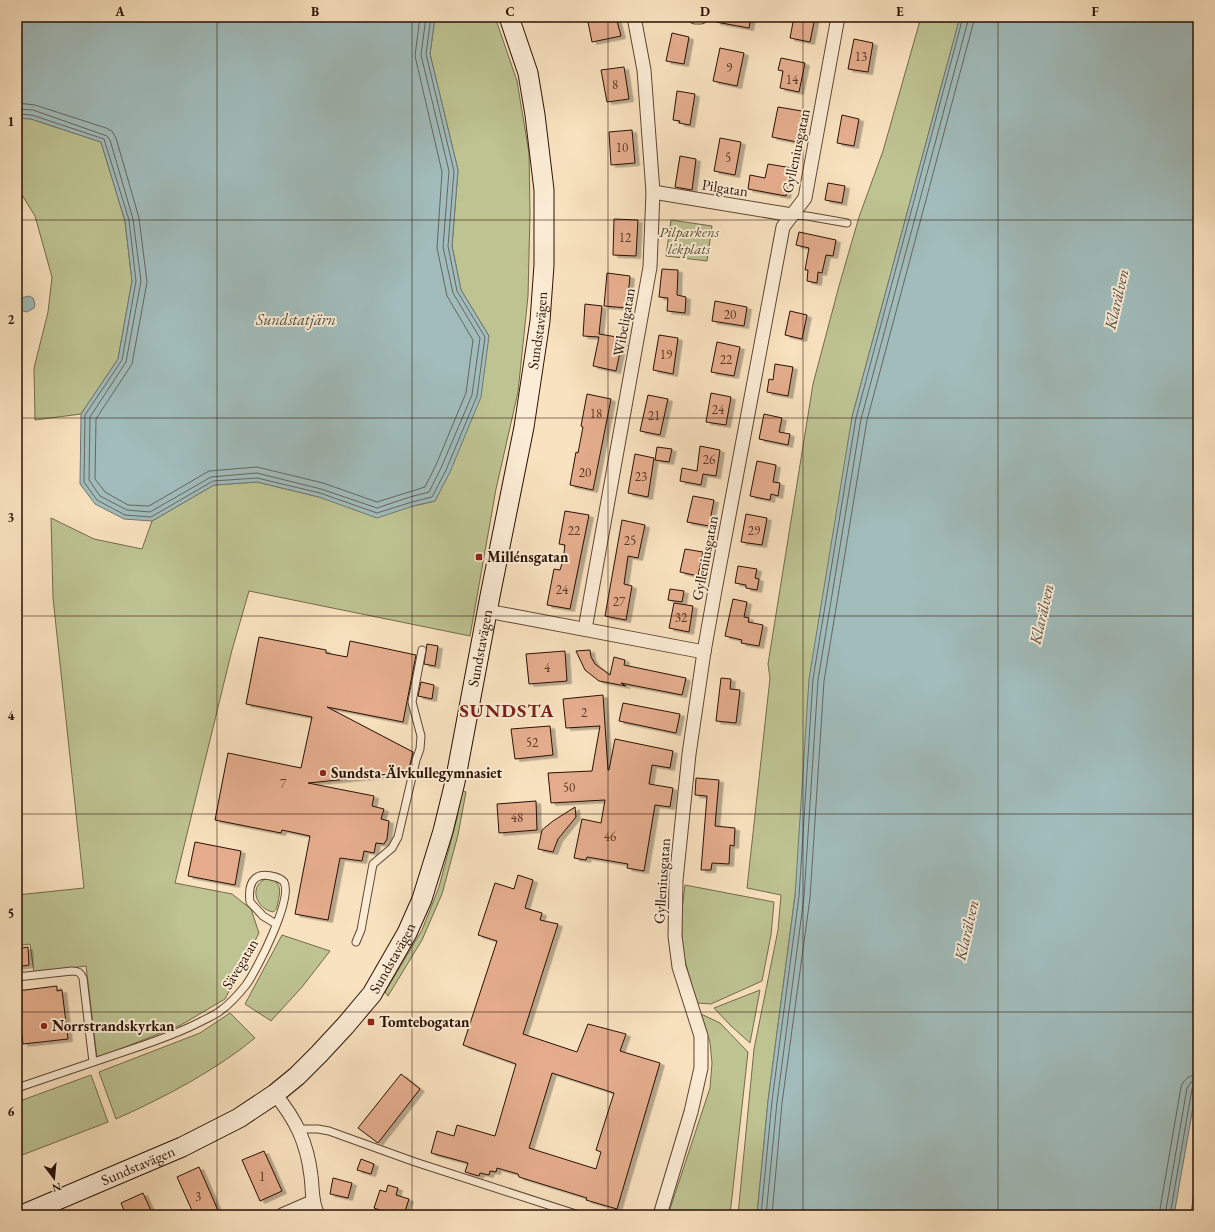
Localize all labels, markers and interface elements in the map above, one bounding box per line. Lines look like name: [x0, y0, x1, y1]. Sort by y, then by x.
text: A: [114, 3, 125, 20]
text: B: [311, 3, 319, 20]
text: C: [505, 3, 515, 20]
text: D: [700, 3, 710, 20]
text: E: [896, 3, 904, 20]
text: F: [1091, 3, 1099, 20]
house number: 13: [855, 48, 867, 65]
house number: 9: [726, 59, 733, 76]
house number: 14: [786, 71, 799, 88]
house number: 8: [612, 76, 618, 93]
street label: Gylleniusgatan: [777, 107, 814, 195]
text: 1: [8, 113, 15, 130]
house number: 10: [616, 139, 628, 156]
house number: 5: [725, 149, 731, 166]
street label: Pilgatan: [701, 174, 750, 201]
park label: Pilparkens lekplats: [659, 222, 720, 258]
house number: 12: [619, 229, 632, 246]
water label: Klarälven: [1099, 267, 1134, 332]
street label: Wibeligatan: [608, 286, 639, 358]
street label: Sundstavägen: [523, 291, 551, 371]
house number: 20: [724, 306, 736, 323]
water label: Sundstatjärn: [255, 309, 336, 330]
text: 2: [8, 311, 15, 328]
house number: 19: [660, 346, 673, 363]
house number: 22: [720, 351, 733, 368]
house number: 24: [712, 401, 725, 418]
house number: 18: [590, 405, 602, 422]
house number: 21: [648, 407, 660, 424]
house number: 26: [703, 451, 715, 468]
house number: 20: [579, 464, 591, 481]
house number: 23: [635, 468, 647, 485]
text: 3: [8, 509, 15, 526]
street label: Gylleniusgatan: [687, 514, 722, 602]
house number: 22: [568, 522, 581, 539]
house number: 29: [748, 522, 761, 539]
house number: 25: [624, 532, 636, 549]
place label: Millénsgatan: [487, 547, 569, 566]
marker: Millénsgatan: [474, 552, 484, 562]
house number: 24: [556, 581, 569, 598]
water label: Klarälven: [1024, 582, 1059, 647]
house number: 27: [613, 593, 626, 610]
street label: Sundstavägen: [463, 608, 496, 688]
house number: 32: [675, 609, 688, 626]
house number: 4: [544, 659, 551, 676]
district label: SUNDSTA: [459, 698, 555, 723]
house number: 2: [581, 704, 588, 721]
text: 4: [8, 707, 15, 724]
house number: 52: [526, 734, 539, 751]
place label: Sundsta-Älvkullegymnasiet: [331, 763, 503, 782]
marker: Sundsta-Älvkullegymnasiet: [318, 768, 328, 778]
house number: 7: [280, 775, 287, 792]
house number: 50: [563, 779, 575, 796]
house number: 48: [511, 809, 523, 826]
house number: 46: [604, 828, 616, 845]
street label: Gylleniusgatan: [649, 837, 674, 925]
water label: Klarälven: [949, 898, 984, 963]
text: 5: [8, 905, 14, 922]
street label: Sundstavägen: [364, 920, 419, 997]
street label: Sävegatan: [217, 935, 262, 993]
place label: Tomtebogatan: [379, 1012, 470, 1031]
place label: Norrstrandskyrkan: [52, 1016, 175, 1035]
marker: Tomtebogatan: [366, 1017, 376, 1027]
marker: Norrstrandskyrkan: [39, 1021, 49, 1031]
text: 6: [8, 1103, 15, 1120]
street label: Sundstavägen: [98, 1141, 178, 1189]
north arrow: [34, 1158, 74, 1198]
house number: 1: [259, 1168, 265, 1185]
text: N: [50, 1180, 63, 1196]
house number: 3: [195, 1188, 201, 1205]

